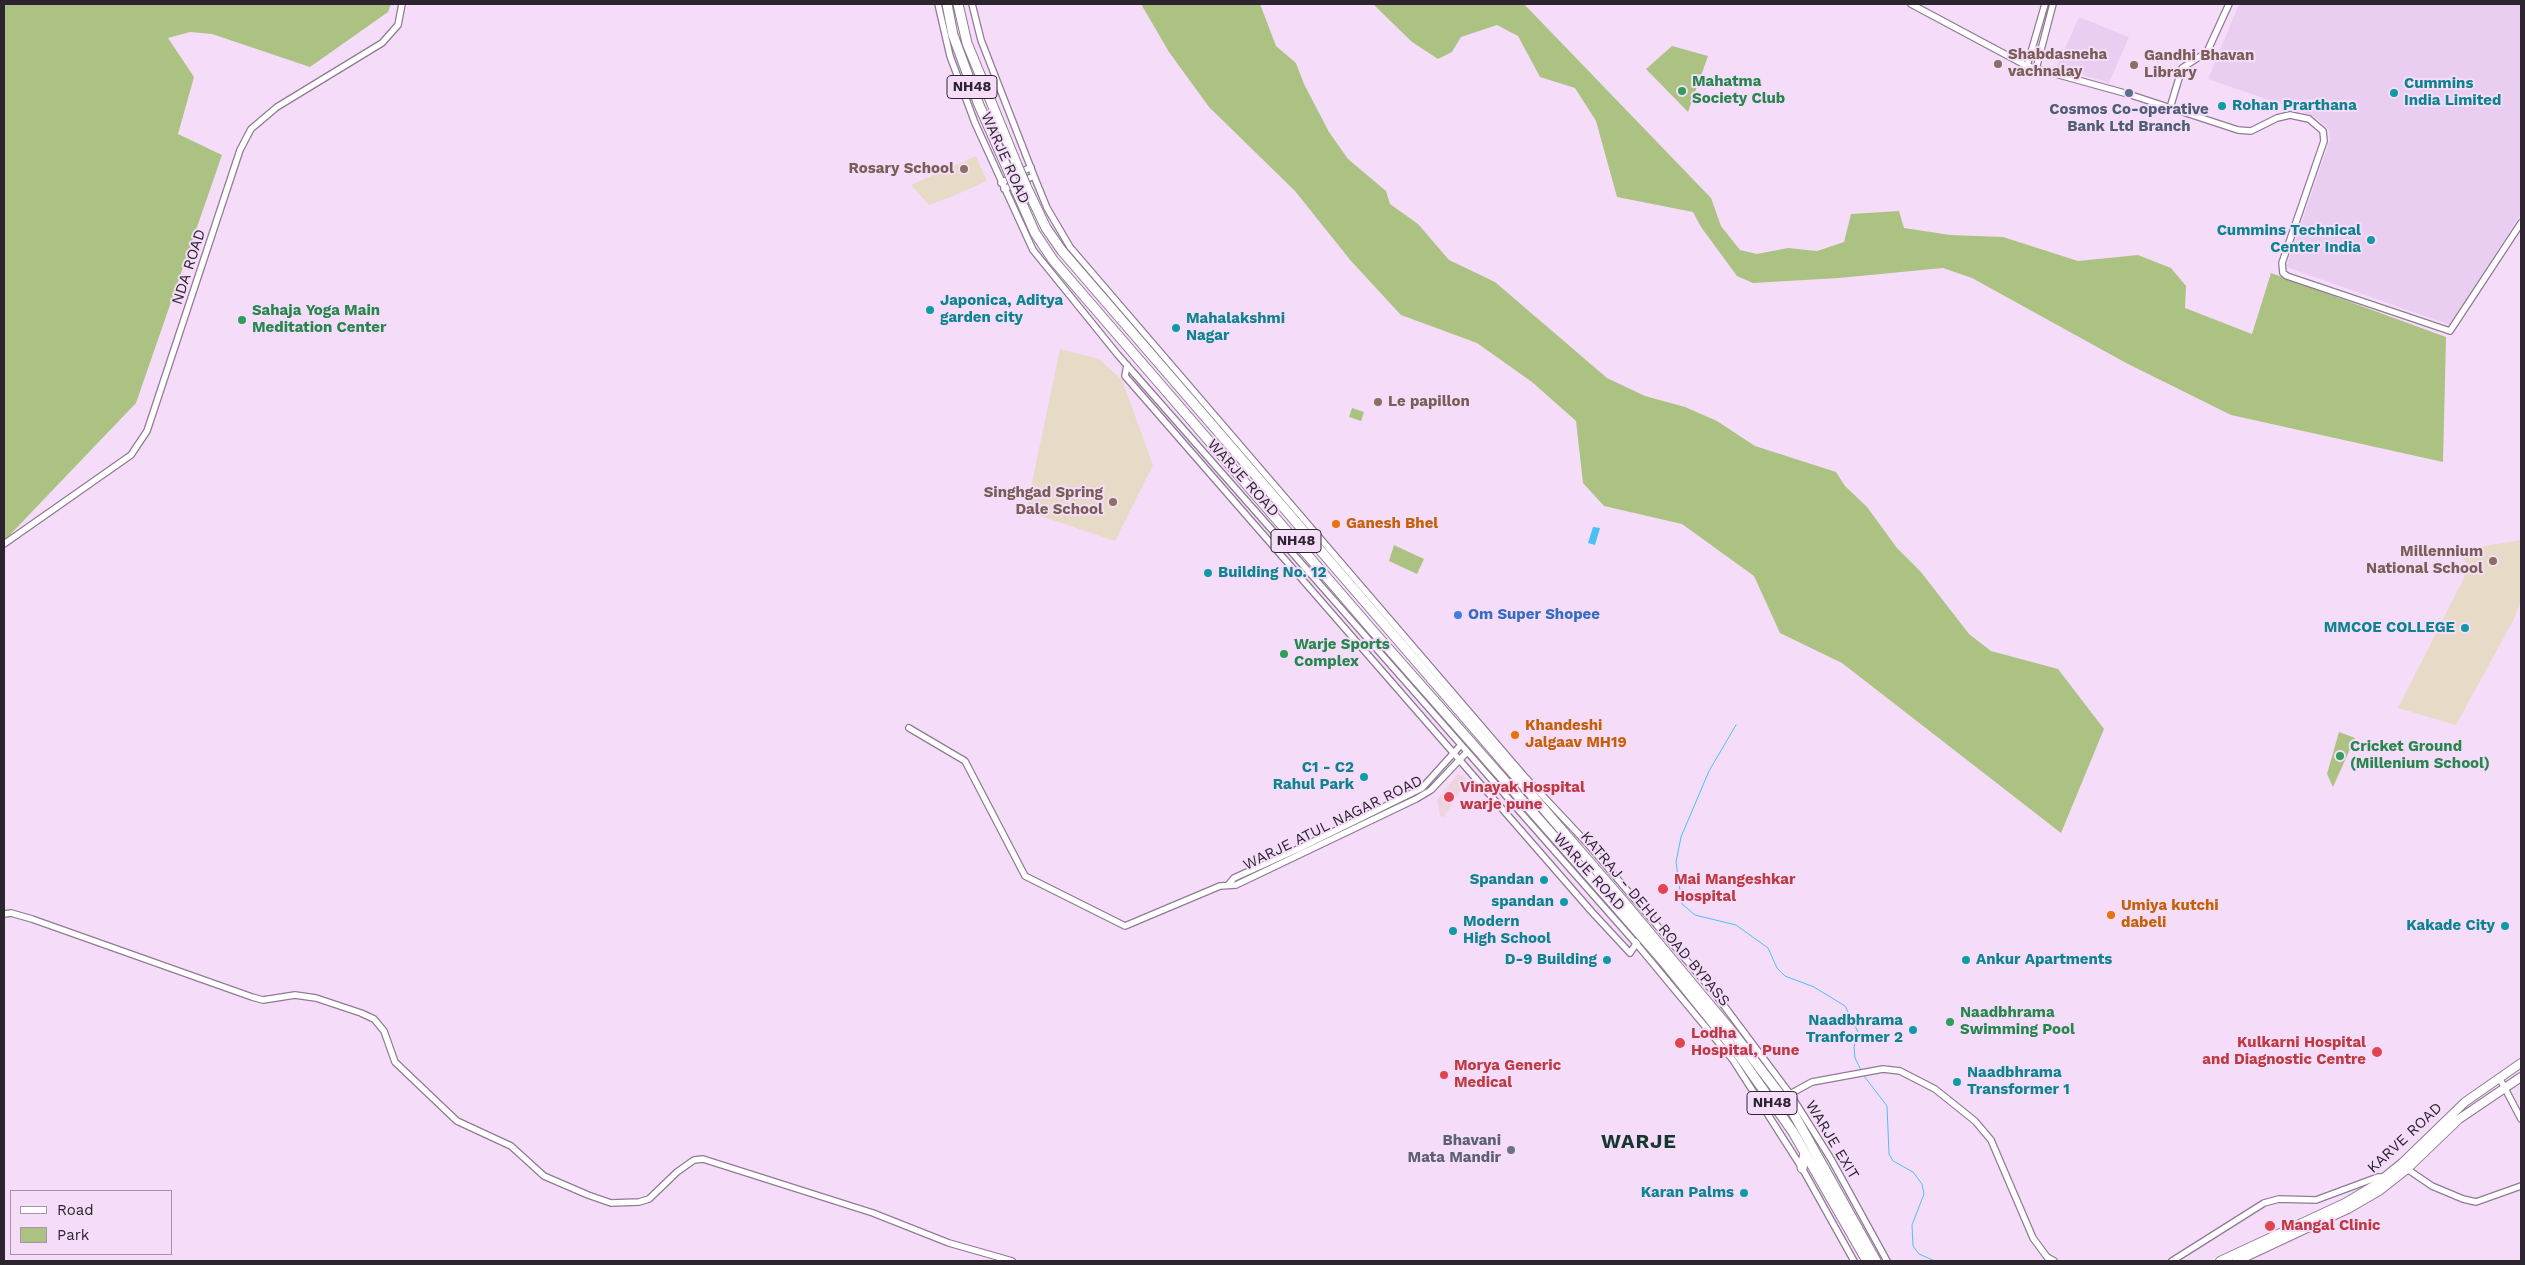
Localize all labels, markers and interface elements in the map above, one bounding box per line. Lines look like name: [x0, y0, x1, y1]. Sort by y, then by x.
place label: Shabdasneha vachnalay: [2008, 46, 2107, 81]
place label: Gandhi Bhavan Library: [2144, 47, 2254, 82]
marker: Shabdasneha vachnalay: [1992, 58, 2004, 70]
marker: Gandhi Bhavan Library: [2128, 59, 2140, 71]
place label: Mahatma Society Club: [1692, 73, 1785, 108]
road number: NH48: [947, 75, 997, 98]
place label: Cummins India Limited: [2404, 75, 2501, 110]
marker: Mahatma Society Club: [1676, 85, 1688, 97]
marker: Cosmos Co-operative Bank Ltd Branch: [2123, 87, 2135, 99]
marker: Cummins India Limited: [2388, 87, 2400, 99]
place label: Rohan Prarthana: [2232, 97, 2357, 115]
marker: Rohan Prarthana: [2216, 100, 2228, 112]
place label: Cosmos Co-operative Bank Ltd Branch: [2049, 101, 2209, 136]
street label: WARJE ROAD: [977, 109, 1033, 207]
place label: Rosary School: [849, 160, 954, 178]
marker: Rosary School: [958, 163, 970, 175]
place label: Cummins Technical Center India: [2217, 222, 2361, 257]
street label: NDA ROAD: [168, 227, 210, 307]
marker: Cummins Technical Center India: [2365, 234, 2377, 246]
place label: Japonica, Aditya garden city: [940, 292, 1063, 327]
place label: Sahaja Yoga Main Meditation Center: [252, 302, 386, 337]
marker: Japonica, Aditya garden city: [924, 304, 936, 316]
place label: Mahalakshmi Nagar: [1186, 310, 1285, 345]
marker: Sahaja Yoga Main Meditation Center: [236, 314, 248, 326]
marker: Mahalakshmi Nagar: [1170, 322, 1182, 334]
place label: Le papillon: [1388, 393, 1470, 411]
marker: Le papillon: [1372, 396, 1384, 408]
street label: WARJE ROAD: [1203, 435, 1283, 521]
place label: Singhgad Spring Dale School: [984, 484, 1103, 519]
marker: Singhgad Spring Dale School: [1107, 496, 1119, 508]
place label: Ganesh Bhel: [1346, 515, 1438, 533]
marker: Ganesh Bhel: [1330, 518, 1342, 530]
road number: NH48: [1271, 530, 1321, 552]
place label: Millennium National School: [2366, 543, 2483, 578]
marker: Millennium National School: [2487, 555, 2499, 567]
place label: Building No. 12: [1218, 564, 1326, 582]
marker: Building No. 12: [1202, 567, 1214, 579]
place label: Om Super Shopee: [1468, 606, 1600, 624]
marker: Om Super Shopee: [1452, 609, 1464, 621]
place label: MMCOE COLLEGE: [2324, 619, 2455, 637]
marker: MMCOE COLLEGE: [2459, 622, 2471, 634]
place label: Warje Sports Complex: [1294, 636, 1390, 671]
marker: Warje Sports Complex: [1278, 648, 1290, 660]
place label: Khandeshi Jalgaav MH19: [1525, 717, 1627, 752]
marker: Khandeshi Jalgaav MH19: [1509, 729, 1521, 741]
place label: Cricket Ground (Millenium School): [2350, 738, 2490, 773]
marker: Cricket Ground (Millenium School): [2334, 750, 2346, 762]
place label: C1 - C2 Rahul Park: [1273, 759, 1354, 794]
marker: C1 - C2 Rahul Park: [1358, 771, 1370, 783]
street label: WARJE ATUL NAGAR ROAD: [1240, 772, 1426, 874]
place label: Vinayak Hospital warje pune: [1460, 779, 1585, 814]
marker: Vinayak Hospital warje pune: [1442, 790, 1456, 804]
street label: KATRAJ - DEHU ROAD BYPASS: [1577, 828, 1733, 1010]
street label: WARJE ROAD: [1549, 829, 1629, 915]
place label: Spandan: [1470, 871, 1534, 889]
place label: Mai Mangeshkar Hospital: [1674, 871, 1795, 906]
marker: Spandan: [1538, 874, 1550, 886]
marker: Mai Mangeshkar Hospital: [1656, 882, 1670, 896]
place label: spandan: [1491, 893, 1554, 911]
marker: spandan: [1558, 896, 1570, 908]
place label: Umiya kutchi dabeli: [2121, 897, 2219, 932]
marker: Umiya kutchi dabeli: [2105, 909, 2117, 921]
place label: Modern High School: [1463, 913, 1551, 948]
place label: Kakade City: [2406, 917, 2495, 935]
marker: Kakade City: [2499, 920, 2511, 932]
marker: Modern High School: [1447, 925, 1459, 937]
place label: D-9 Building: [1505, 951, 1597, 969]
place label: Ankur Apartments: [1976, 951, 2112, 969]
marker: D-9 Building: [1601, 954, 1613, 966]
marker: Ankur Apartments: [1960, 954, 1972, 966]
place label: Naadbhrama Swimming Pool: [1960, 1004, 2075, 1039]
place label: Naadbhrama Tranformer 2: [1806, 1012, 1903, 1047]
marker: Naadbhrama Swimming Pool: [1944, 1016, 1956, 1028]
marker: Naadbhrama Tranformer 2: [1907, 1024, 1919, 1036]
place label: Lodha Hospital, Pune: [1691, 1025, 1799, 1060]
place label: Kulkarni Hospital and Diagnostic Centre: [2202, 1034, 2366, 1069]
marker: Lodha Hospital, Pune: [1673, 1036, 1687, 1050]
marker: Kulkarni Hospital and Diagnostic Centre: [2370, 1045, 2384, 1059]
place label: Morya Generic Medical: [1454, 1057, 1561, 1092]
place label: Naadbhrama Transformer 1: [1967, 1064, 2070, 1099]
marker: Morya Generic Medical: [1438, 1069, 1450, 1081]
marker: Naadbhrama Transformer 1: [1951, 1076, 1963, 1088]
road number: NH48: [1747, 1092, 1797, 1114]
street label: WARJE EXIT: [1801, 1097, 1863, 1183]
street label: KARVE ROAD: [2364, 1099, 2446, 1177]
district label: WARJE: [1600, 1130, 1678, 1154]
place label: Bhavani Mata Mandir: [1408, 1132, 1501, 1167]
marker: Bhavani Mata Mandir: [1505, 1144, 1517, 1156]
place label: Karan Palms: [1641, 1184, 1734, 1202]
marker: Karan Palms: [1738, 1187, 1750, 1199]
legend: [10, 1190, 172, 1255]
text: Road: [57, 1201, 94, 1219]
place label: Mangal Clinic: [2281, 1217, 2381, 1235]
marker: Mangal Clinic: [2263, 1219, 2277, 1233]
text: Park: [57, 1226, 89, 1244]

